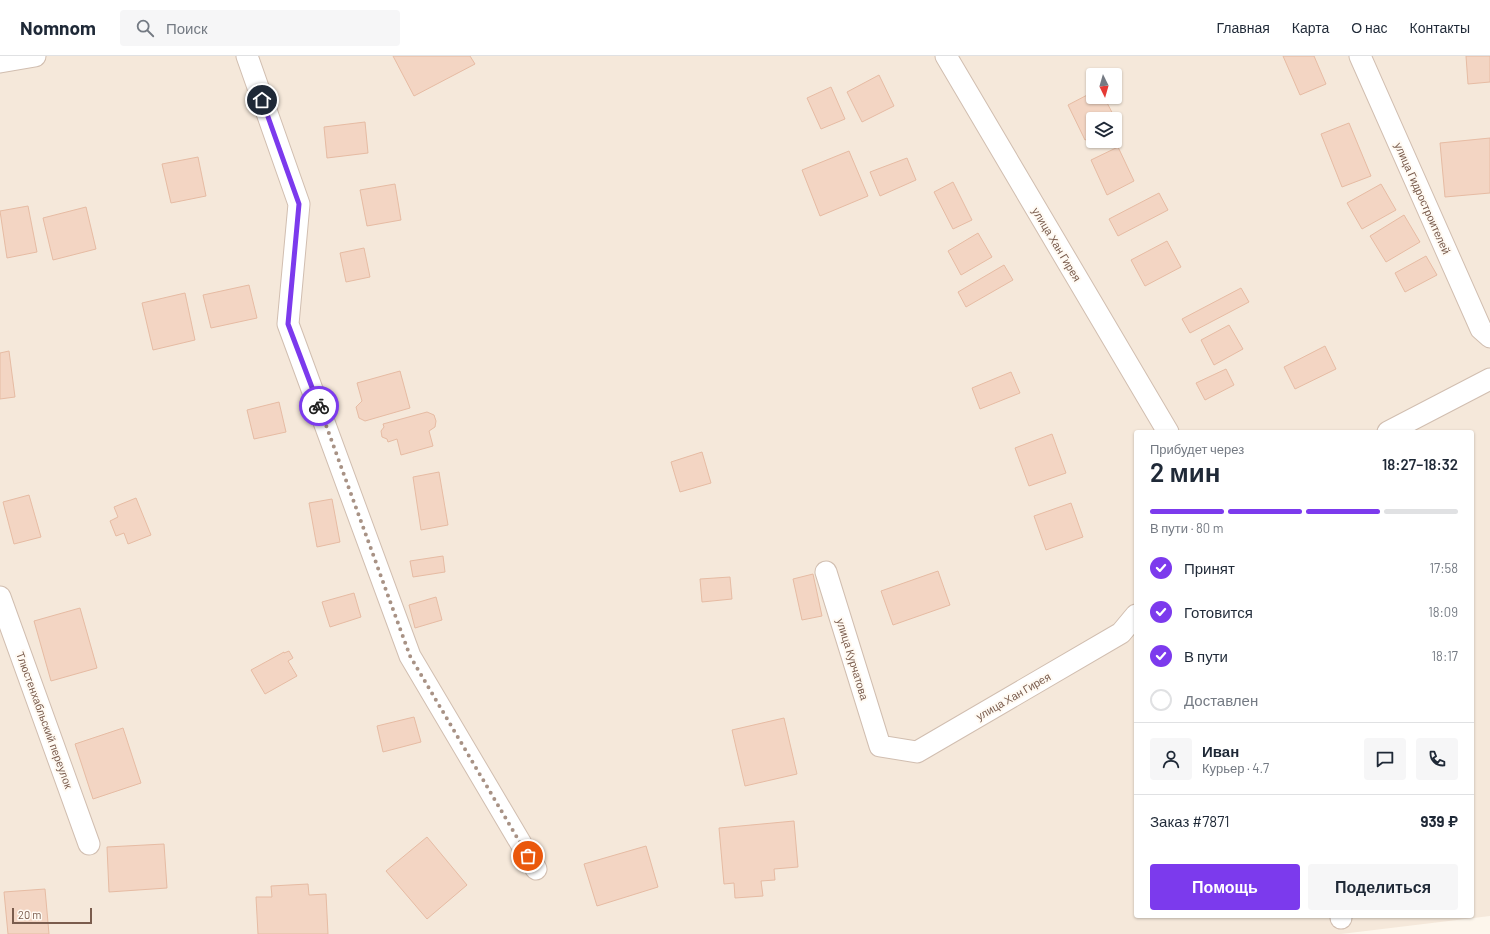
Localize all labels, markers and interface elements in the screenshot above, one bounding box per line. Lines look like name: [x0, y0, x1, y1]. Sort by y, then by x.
search box: [120, 10, 400, 46]
text: Nomnom: [20, 16, 96, 39]
icon: search: [134, 17, 156, 39]
text: Поиск: [166, 19, 207, 37]
text: Главная: [1217, 19, 1270, 36]
text: Карта: [1292, 19, 1329, 36]
text: О нас: [1351, 19, 1388, 36]
text: Контакты: [1410, 19, 1470, 36]
north arrow: [1086, 68, 1122, 104]
map controls: [1086, 68, 1122, 148]
pin: [245, 83, 279, 117]
icon: home: [251, 89, 273, 111]
button: layers: [1086, 112, 1122, 148]
street label: улица Гидростроителей: [1392, 140, 1454, 256]
street label: улица Хан Гирея: [1030, 205, 1084, 283]
courier: [299, 386, 339, 426]
icon: bike: [308, 395, 330, 417]
text: Прибудет через: [1150, 441, 1244, 457]
text: 18:27–18:32: [1382, 455, 1458, 473]
text: 2 мин: [1150, 456, 1220, 487]
text: В пути · 80 m: [1150, 520, 1223, 536]
icon: check: [1150, 557, 1172, 579]
text: Принят: [1184, 559, 1235, 577]
text: 17:58: [1429, 560, 1458, 576]
icon: check: [1150, 601, 1172, 623]
text: Готовится: [1184, 603, 1253, 621]
text: 18:09: [1428, 604, 1458, 620]
street label: улица Курчатова: [834, 617, 872, 702]
icon: check: [1150, 645, 1172, 667]
text: В пути: [1184, 647, 1228, 665]
text: 18:17: [1432, 648, 1458, 664]
street label: Тлюстенхабльский переулок: [14, 650, 76, 790]
street label: улица Хан Гирея: [973, 669, 1053, 723]
text: Доставлен: [1184, 691, 1258, 709]
button: person: [1150, 738, 1192, 780]
button: chat: [1364, 738, 1406, 780]
button: phone: [1416, 738, 1458, 780]
text: Иван: [1202, 742, 1239, 760]
text: Курьер · 4.7: [1202, 760, 1269, 776]
text: Заказ #7871: [1150, 812, 1230, 830]
text: 939 ₽: [1420, 812, 1458, 830]
pin: [511, 839, 545, 873]
icon: bag: [517, 845, 539, 867]
button: Помощь: [1150, 864, 1300, 910]
button: Поделиться: [1308, 864, 1458, 910]
scale bar: [12, 906, 92, 925]
text: 20 m: [18, 908, 41, 921]

